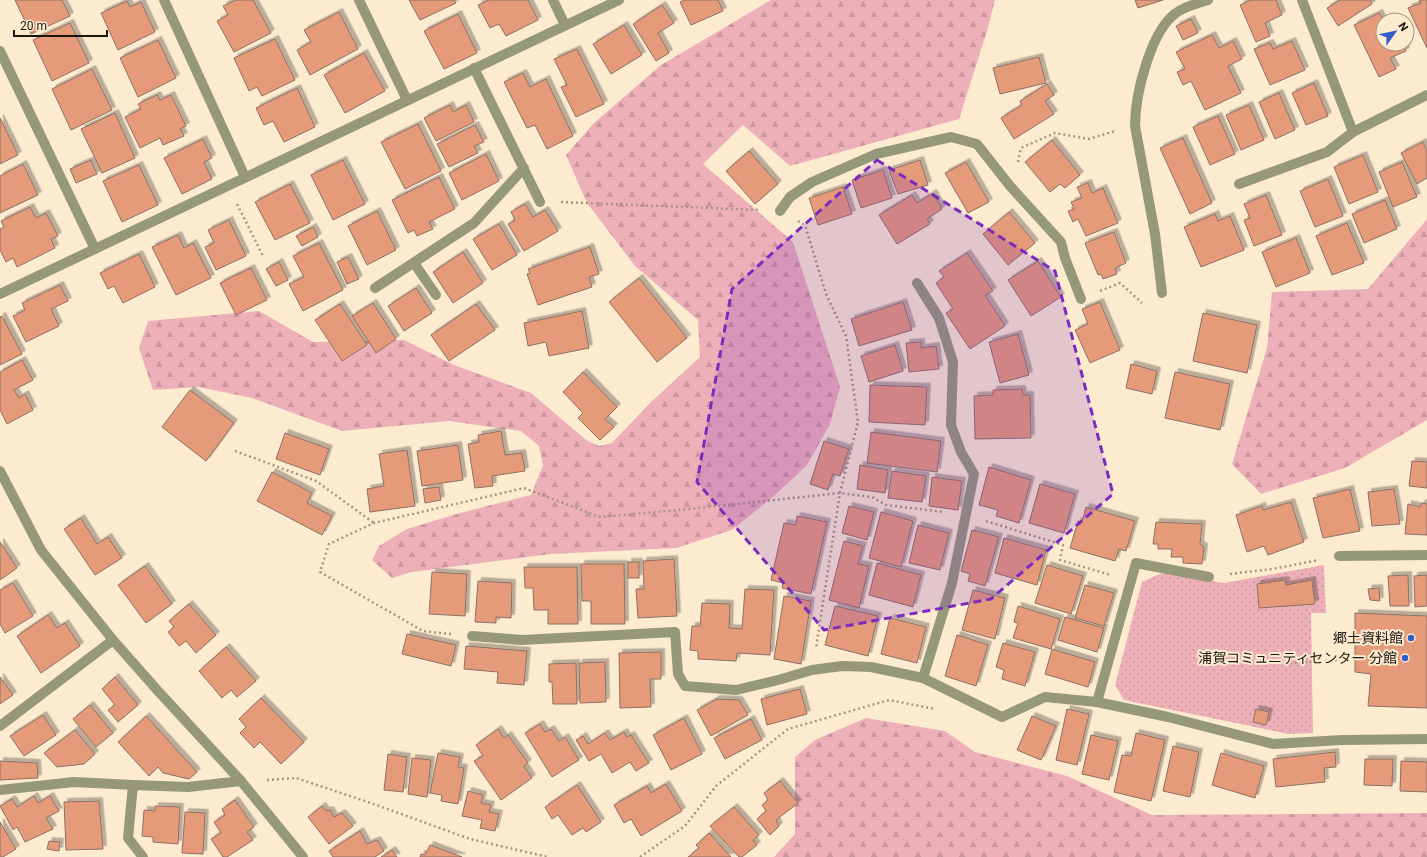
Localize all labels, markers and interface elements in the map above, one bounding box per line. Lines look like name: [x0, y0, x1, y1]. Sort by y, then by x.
scale bar: [14, 12, 107, 38]
north arrow: [1375, 12, 1415, 52]
text: 20 m: [20, 19, 47, 33]
text: N: [1395, 20, 1411, 34]
place label: 郷土資料館: [1333, 630, 1403, 646]
marker: 郷土資料館: [1406, 633, 1416, 643]
place label: 浦賀コミュニティセンター 分館: [1198, 650, 1397, 666]
marker: 浦賀コミュニティセンター 分館: [1400, 653, 1410, 663]

